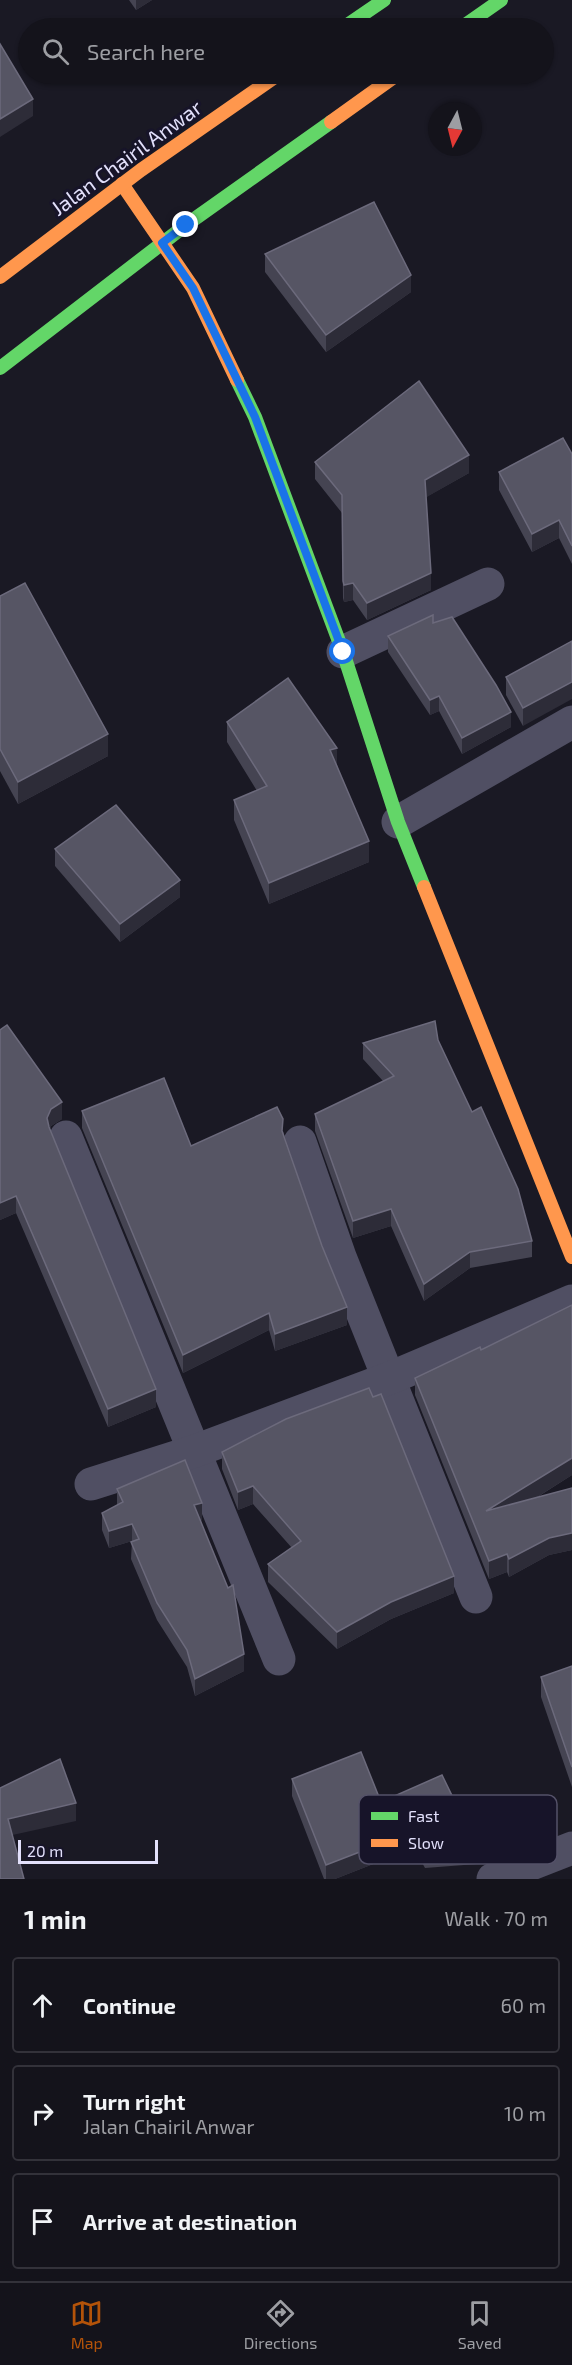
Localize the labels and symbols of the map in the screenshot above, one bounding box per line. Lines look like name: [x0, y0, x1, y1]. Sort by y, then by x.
street label: Jalan Chairil Anwar: [46, 94, 207, 220]
north arrow: [428, 102, 482, 156]
route end: [172, 211, 198, 237]
route start: [329, 638, 355, 664]
legend: [359, 1795, 557, 1864]
text: Fast: [408, 1806, 439, 1825]
text: Slow: [408, 1833, 444, 1852]
scale bar: [18, 1837, 158, 1864]

